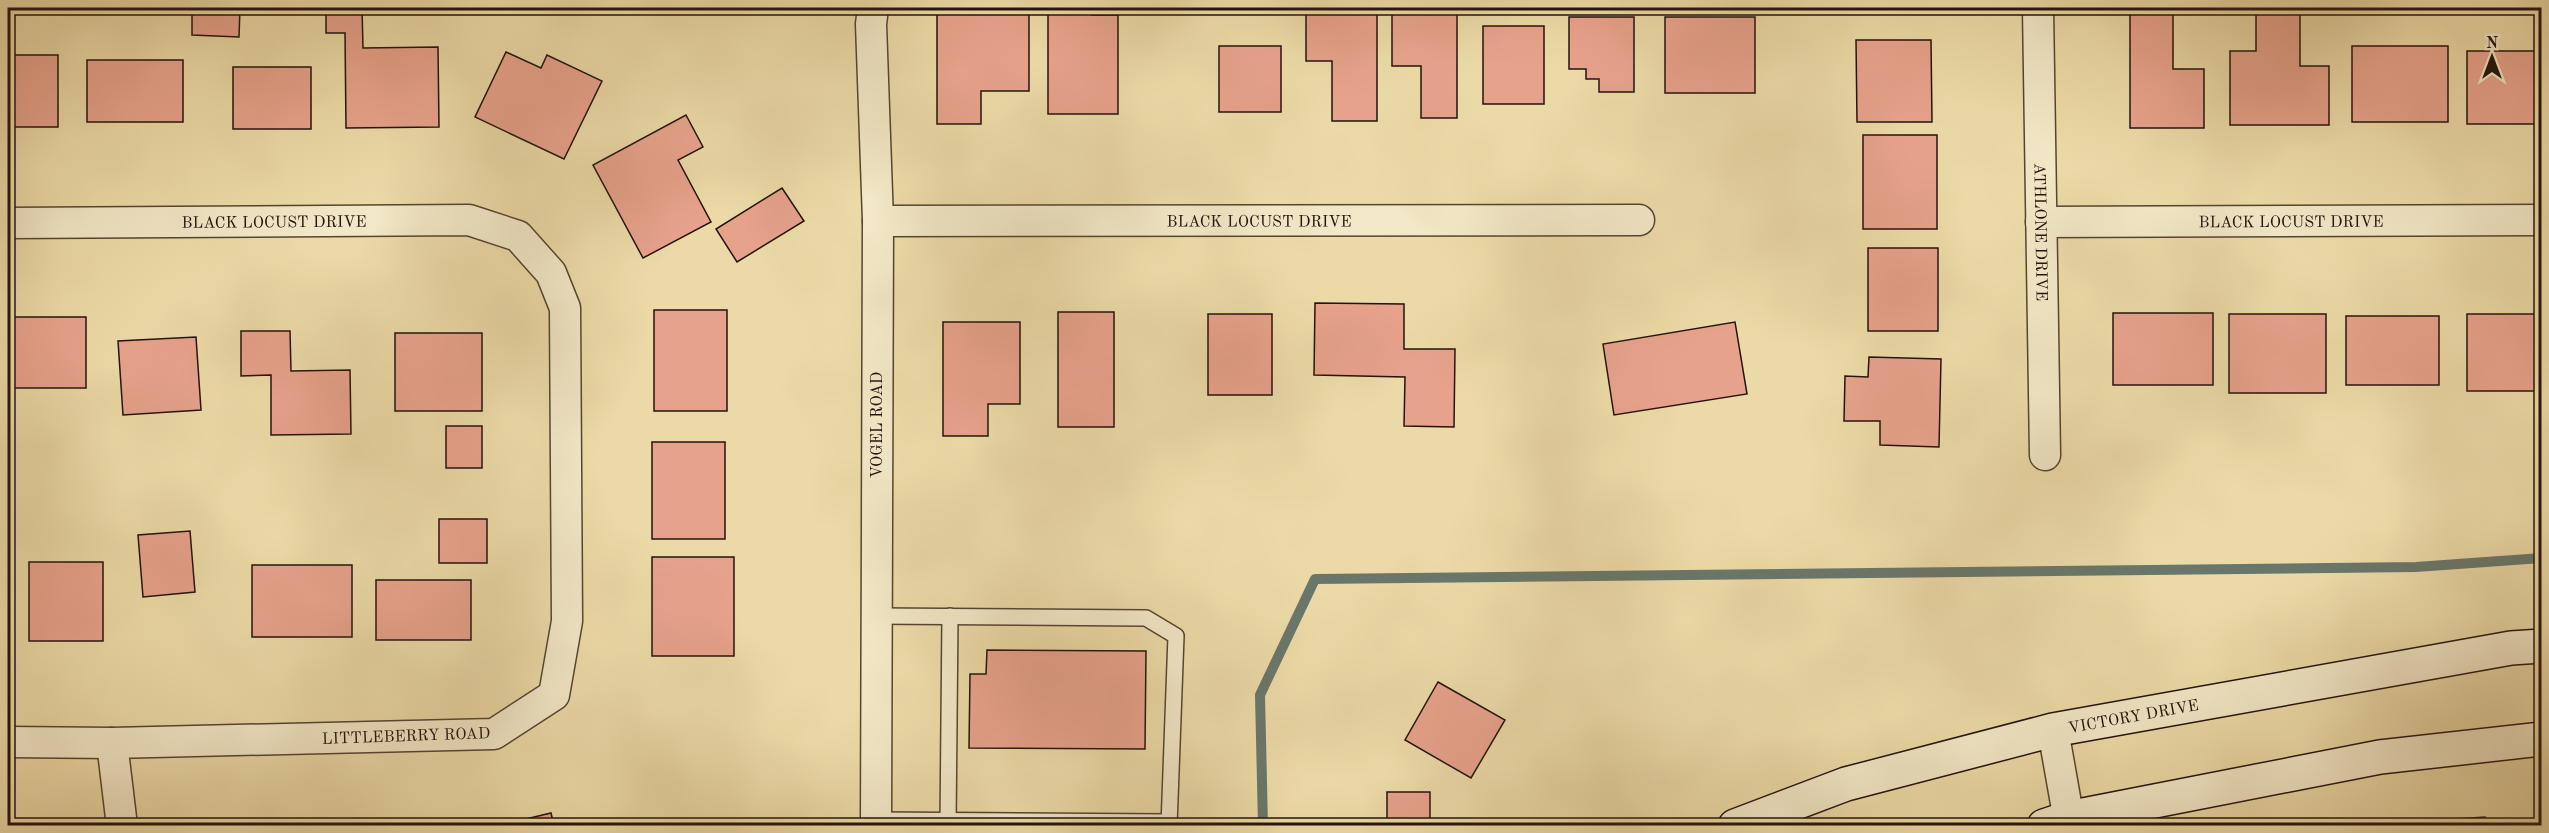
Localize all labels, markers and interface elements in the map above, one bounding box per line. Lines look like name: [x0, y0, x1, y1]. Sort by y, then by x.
north arrow: [2462, 27, 2522, 87]
text: N: [2486, 36, 2499, 52]
street label: ATHLONE DRIVE: [2030, 163, 2049, 301]
street label: BLACK LOCUST DRIVE: [1166, 214, 1352, 231]
street label: BLACK LOCUST DRIVE: [181, 215, 367, 232]
street label: BLACK LOCUST DRIVE: [2198, 215, 2384, 231]
street label: VOGEL ROAD: [870, 372, 886, 478]
street label: VICTORY DRIVE: [2067, 698, 2200, 737]
street label: LITTLEBERRY ROAD: [322, 726, 491, 748]

